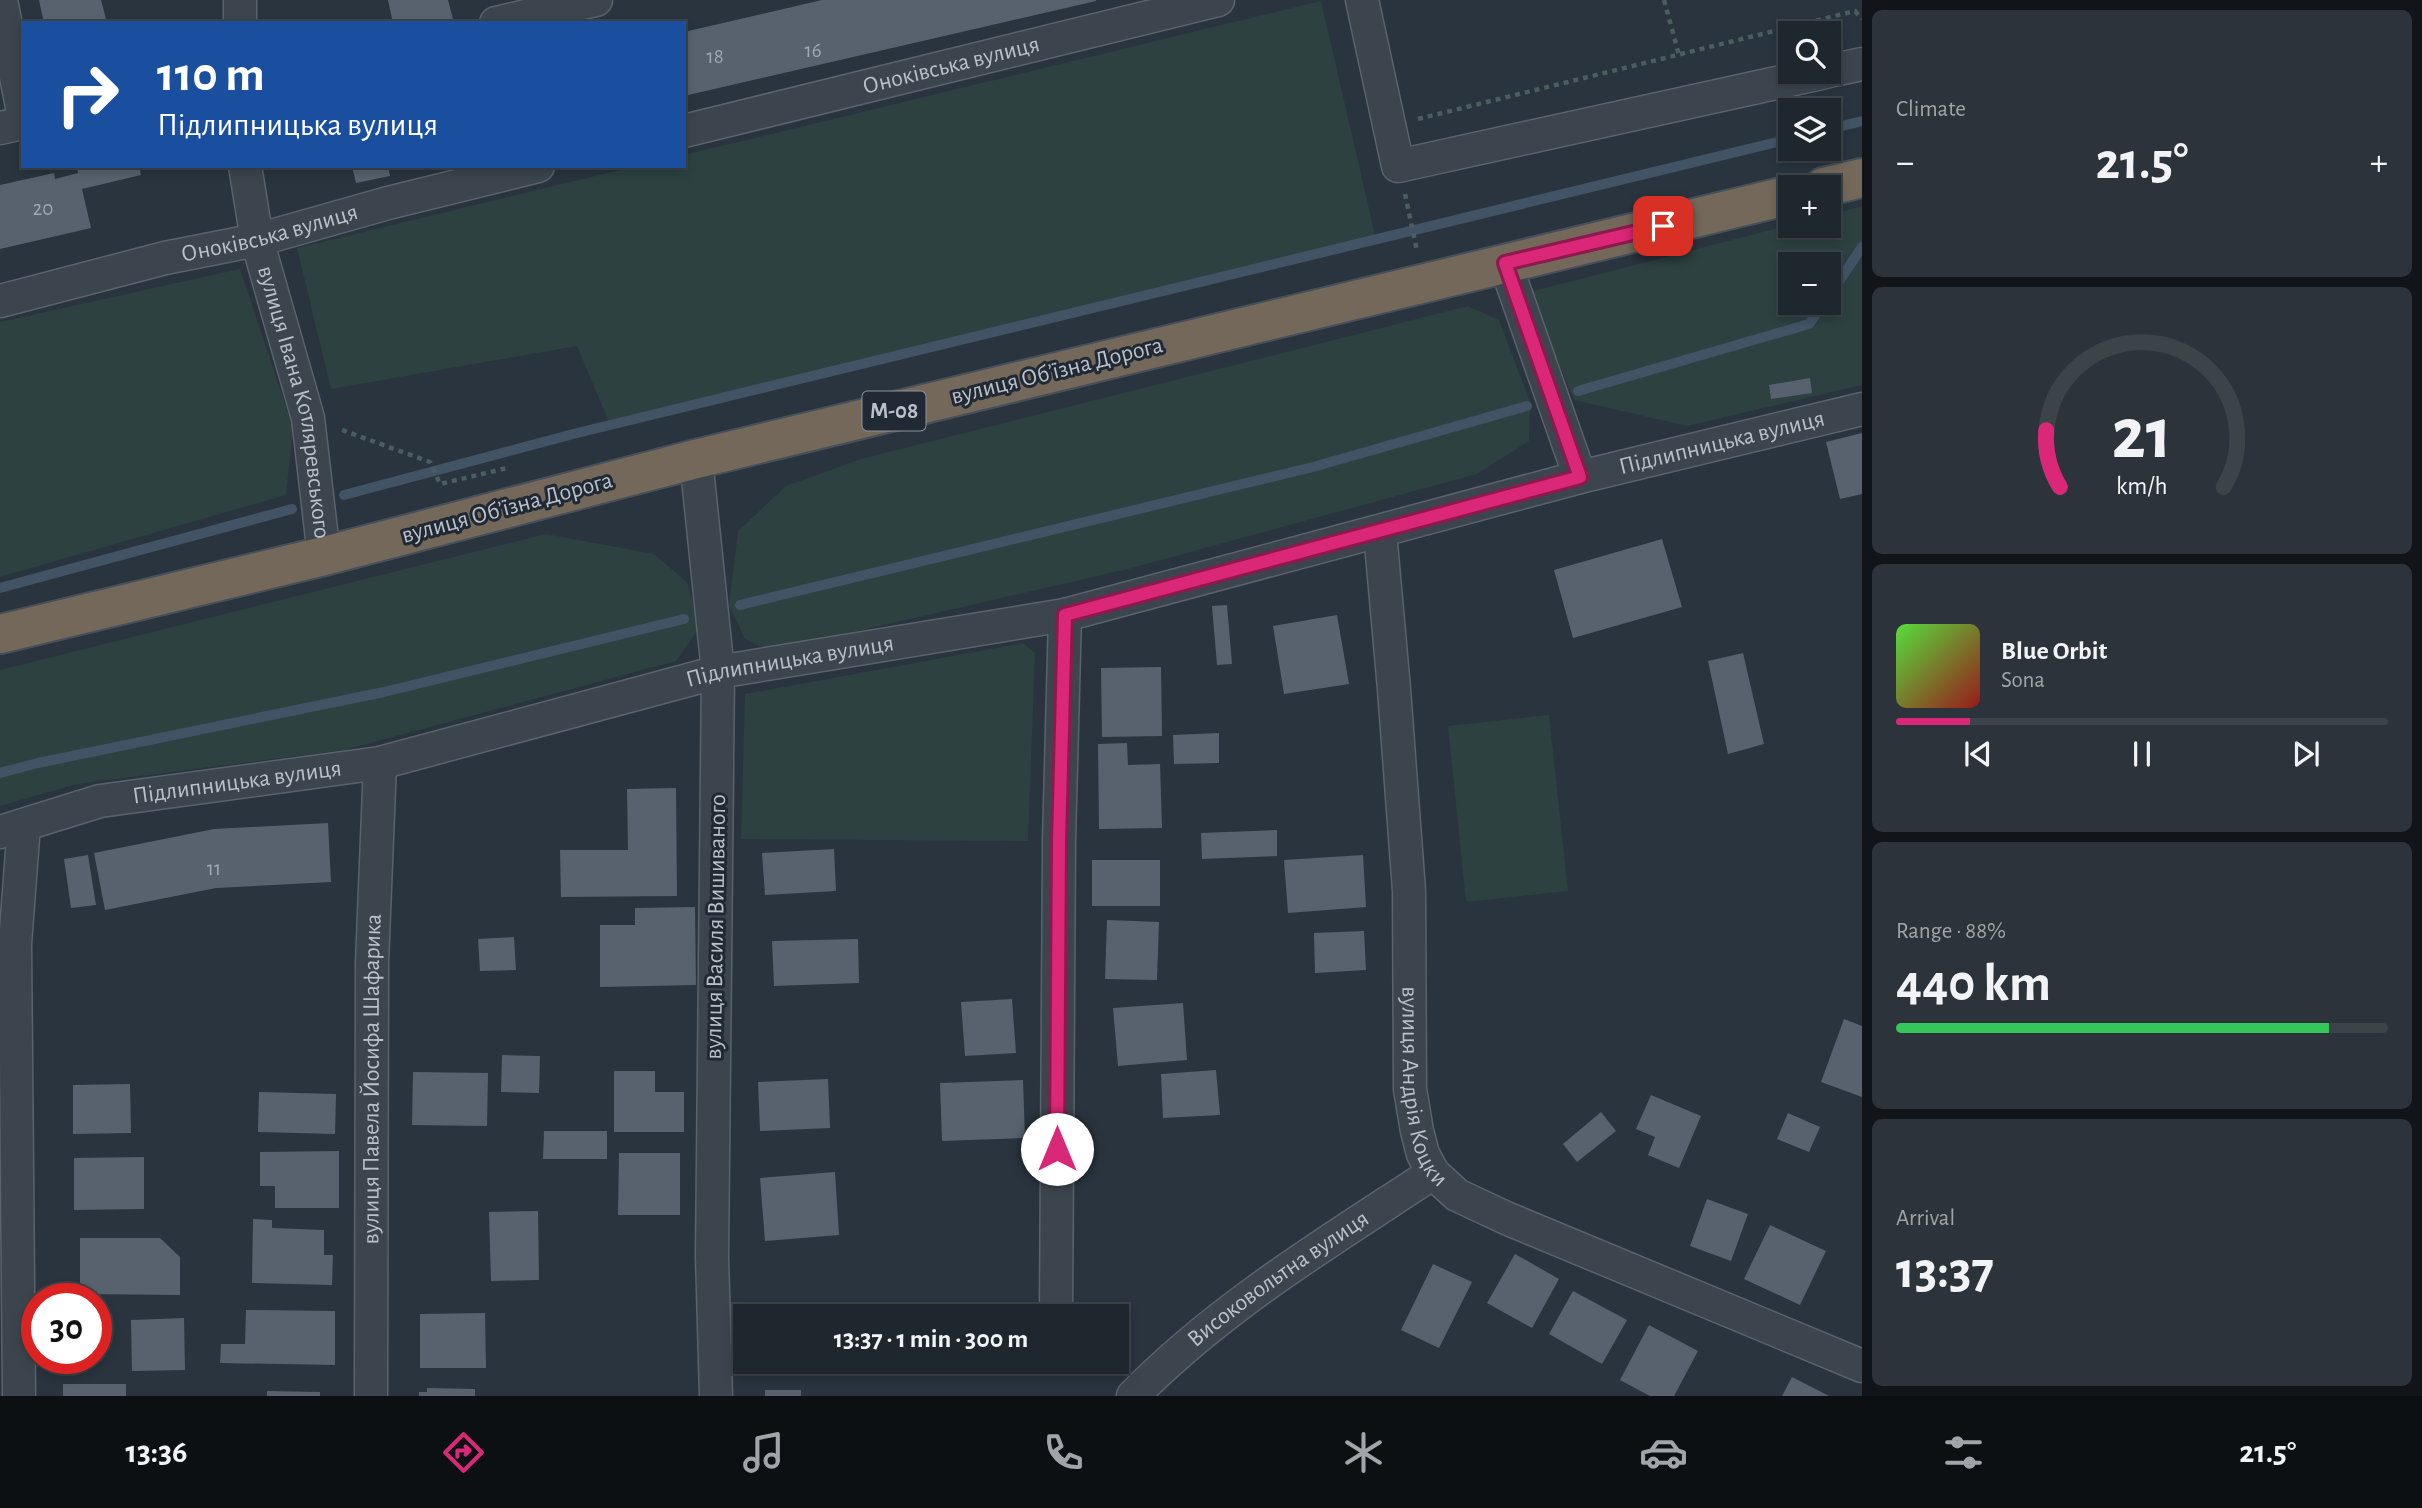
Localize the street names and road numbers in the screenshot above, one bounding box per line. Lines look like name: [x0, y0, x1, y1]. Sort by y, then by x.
street label: Оноківська вулиця: [860, 32, 1042, 99]
street label: Оноківська вулиця: [179, 200, 361, 267]
street label: вулиця Івана Котляревського: [253, 263, 334, 540]
street label: вулиця Обʼїзна Дорога: [949, 333, 1165, 409]
road number: М-08: [862, 392, 926, 430]
street label: Підлипницька вулиця: [1616, 406, 1827, 479]
street label: вулиця Обʼїзна Дорога: [399, 468, 615, 548]
street label: Підлипницька вулиця: [683, 631, 896, 692]
street label: Підлипницька вулиця: [131, 756, 343, 808]
street label: вулиця Василя Вишиваного: [702, 794, 730, 1060]
street label: вулиця Павела Йосифа Шафарика: [359, 913, 386, 1244]
street label: вулиця Андрія Коцки: [1397, 986, 1452, 1192]
street label: Високовольтна вулиця: [1183, 1206, 1373, 1352]

